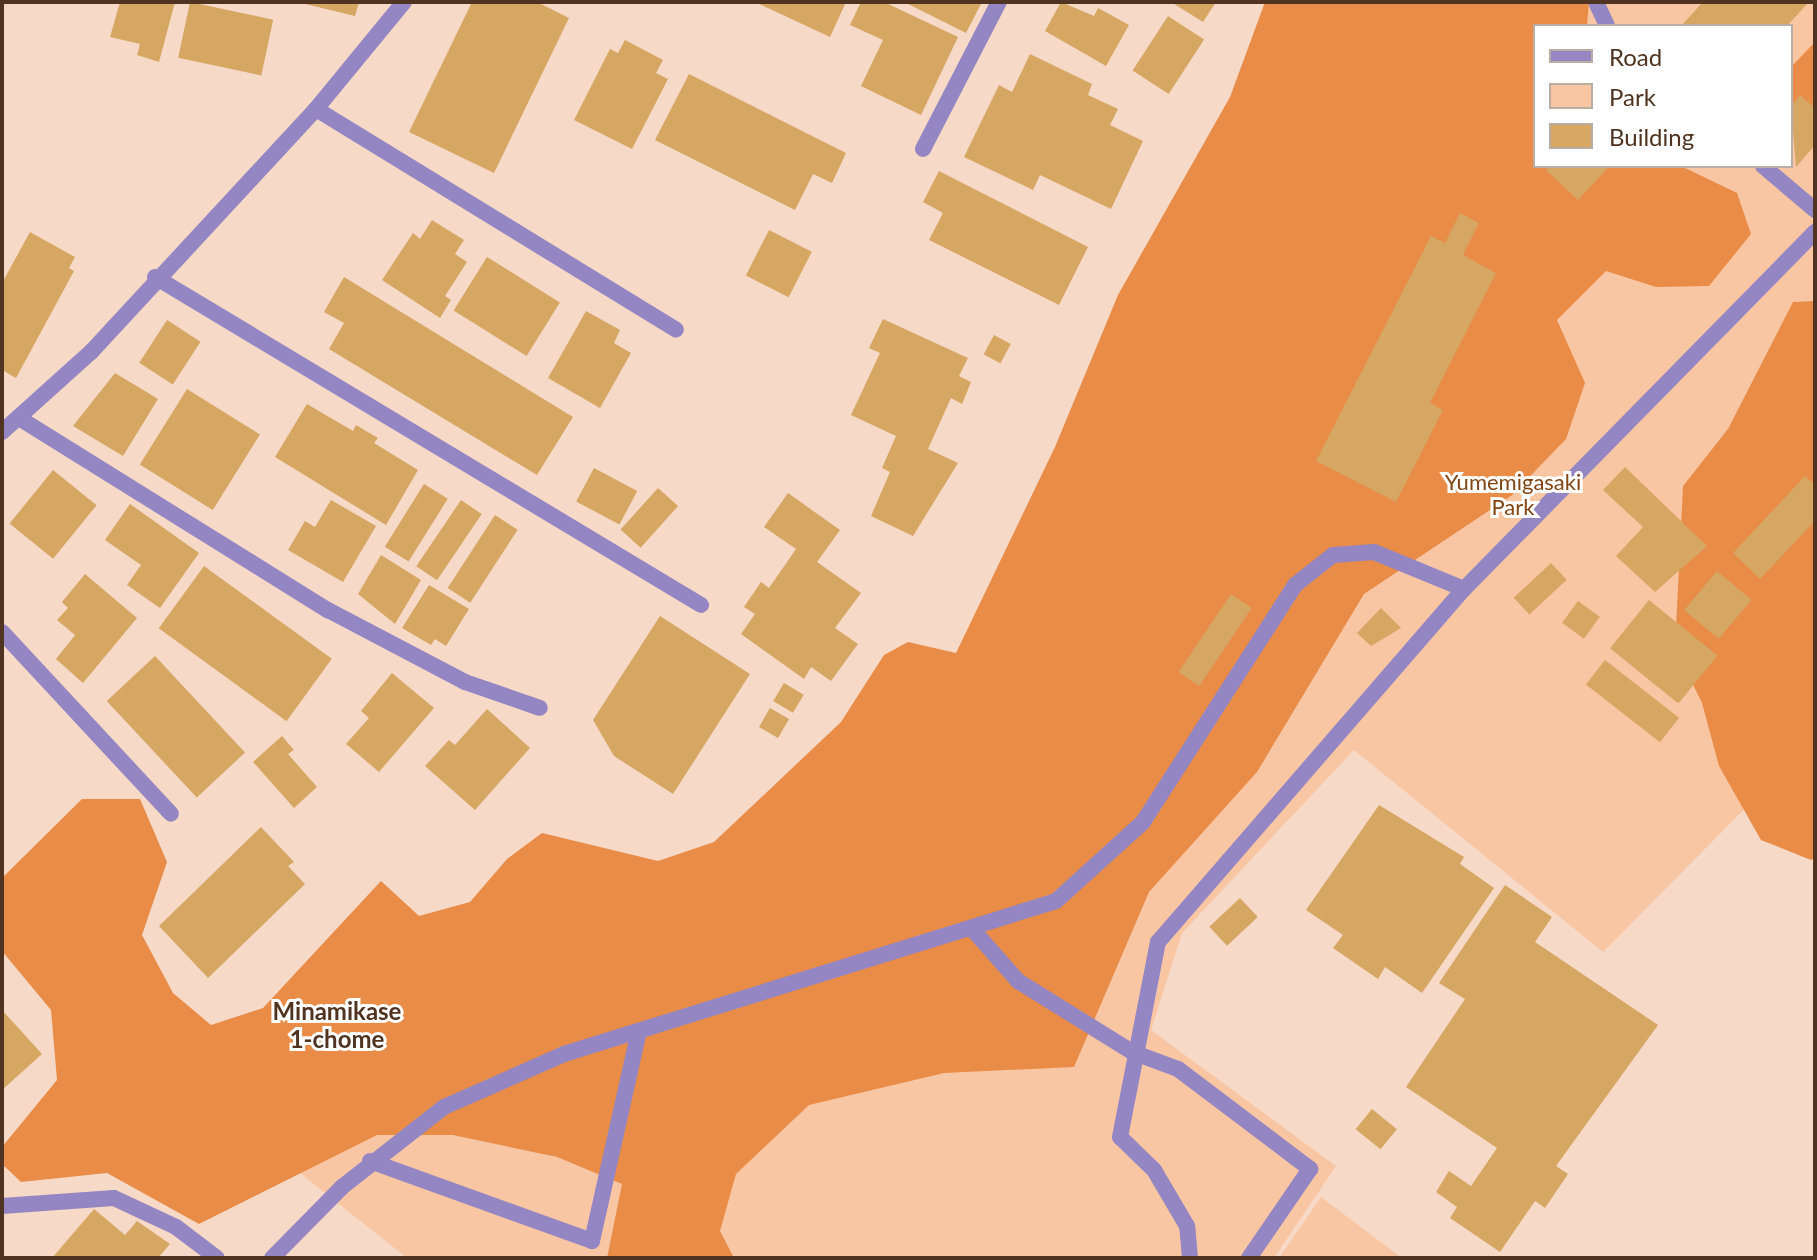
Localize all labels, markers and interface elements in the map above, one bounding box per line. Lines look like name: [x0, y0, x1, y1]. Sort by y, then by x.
legend: [1533, 24, 1793, 168]
text: Road: [1609, 42, 1662, 71]
text: Park: [1609, 82, 1656, 111]
text: Building: [1609, 122, 1694, 151]
park label: Yumemigasaki Park: [1445, 468, 1581, 520]
district label: Minamikase 1-chome: [273, 997, 401, 1053]

